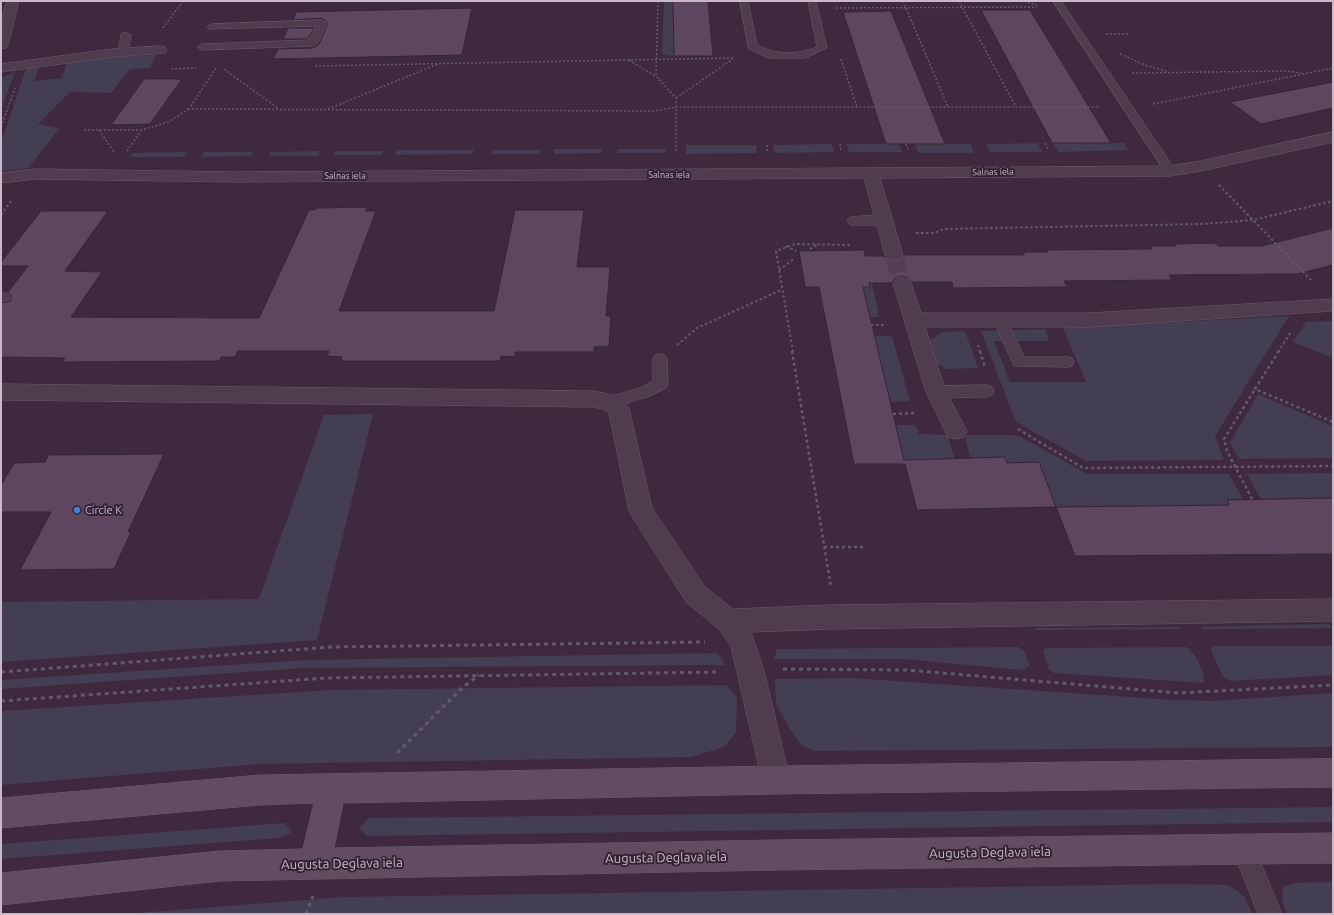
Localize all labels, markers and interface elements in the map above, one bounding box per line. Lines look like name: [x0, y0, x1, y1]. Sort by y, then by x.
street label: Salnas iela: [972, 167, 1014, 177]
street label: Salnas iela: [648, 170, 690, 180]
street label: Salnas iela: [324, 171, 366, 181]
place label: Circle K: [85, 504, 122, 516]
marker: Circle K: [72, 505, 82, 515]
street label: Augusta Deglava iela: [929, 844, 1051, 860]
street label: Augusta Deglava iela: [605, 849, 727, 865]
street label: Augusta Deglava iela: [281, 855, 403, 871]

